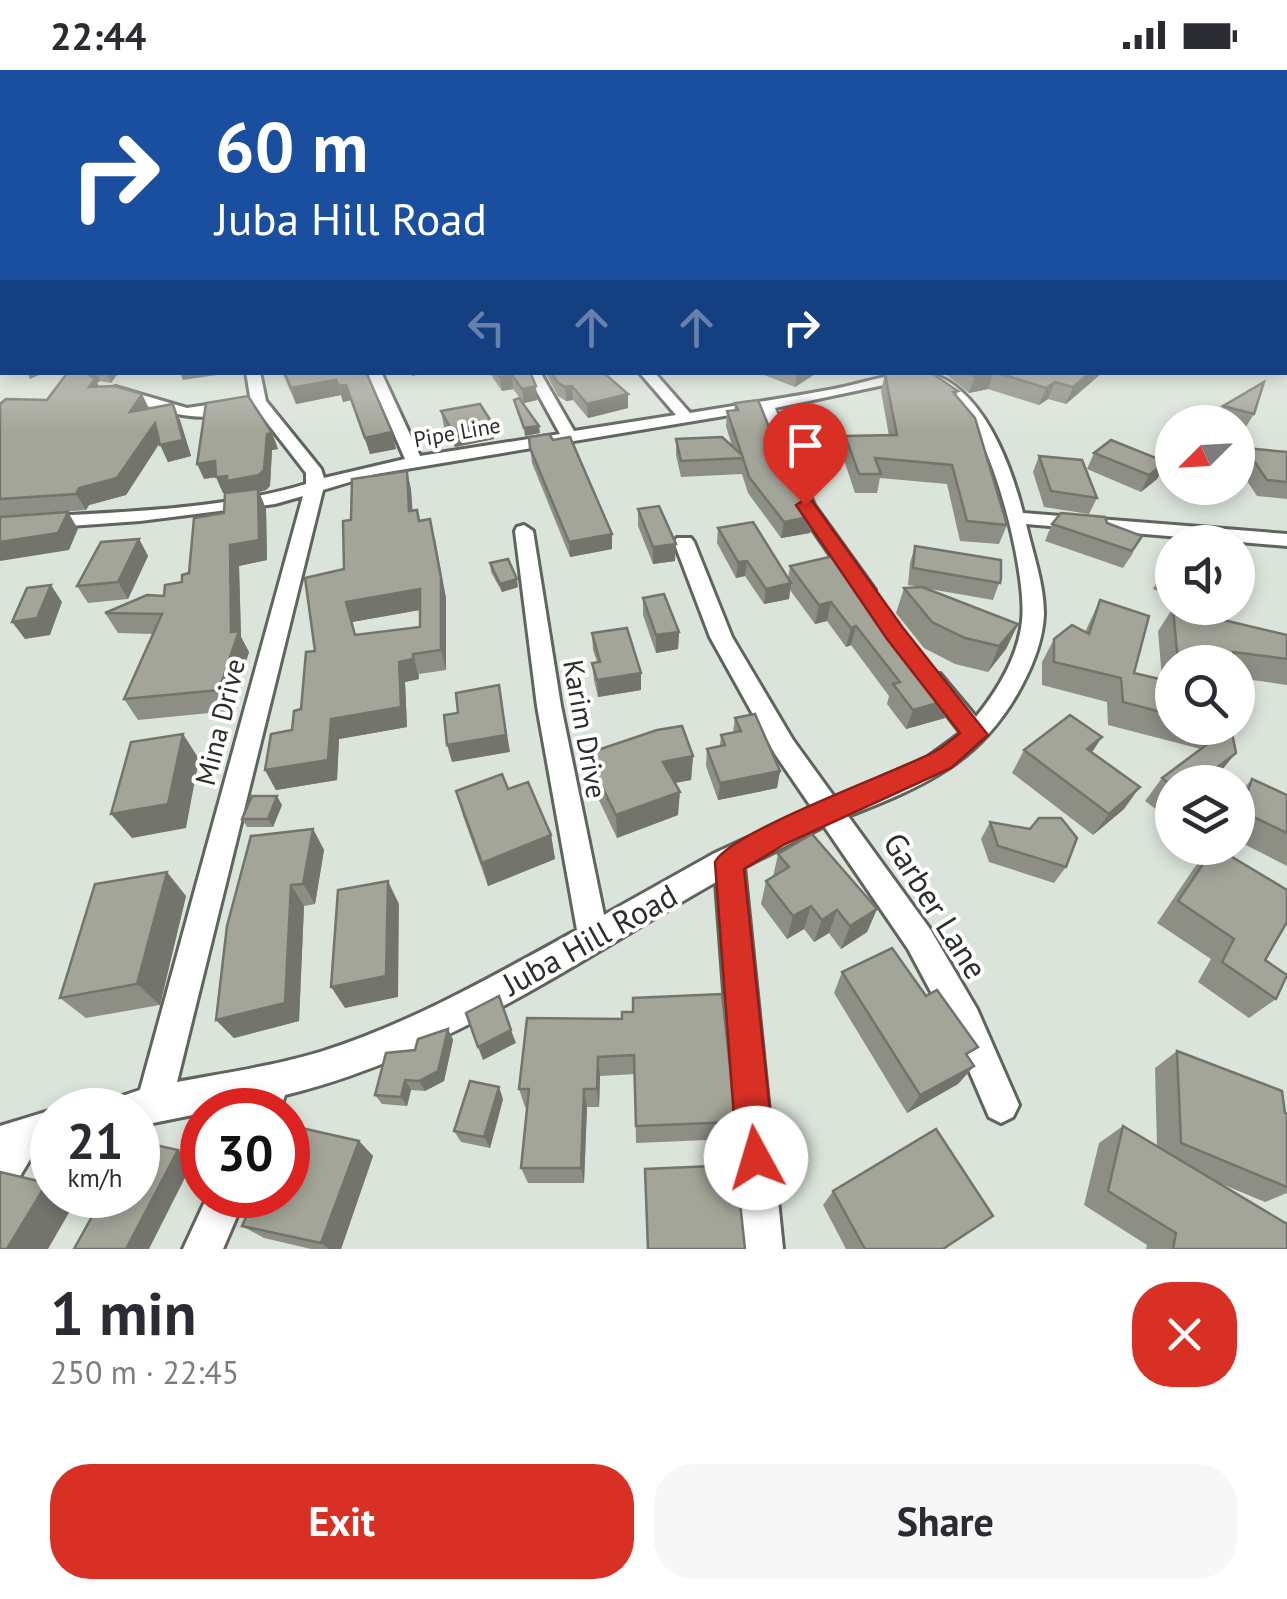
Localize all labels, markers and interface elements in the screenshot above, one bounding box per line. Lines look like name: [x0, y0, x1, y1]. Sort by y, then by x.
text: 22:44: [50, 11, 146, 60]
text: 60 m: [215, 101, 368, 191]
icon: right: [50, 110, 180, 240]
text: Juba Hill Road: [215, 189, 487, 247]
icon: left: [459, 300, 514, 355]
icon: ahead: [564, 300, 619, 355]
icon: ahead: [669, 300, 724, 355]
icon: right: [774, 300, 829, 355]
pin: [763, 403, 848, 506]
north arrow: [1155, 405, 1255, 505]
map controls: [1155, 405, 1255, 865]
street label: Pipe Line: [411, 411, 503, 453]
icon: arrive: [778, 418, 833, 473]
button: sound: [1155, 525, 1255, 625]
button: search: [1155, 645, 1255, 745]
street label: Mina Drive: [186, 655, 253, 789]
street label: Karim Drive: [555, 657, 616, 801]
button: layers: [1155, 765, 1255, 865]
street label: Garber Lane: [874, 824, 997, 986]
street label: Juba Hill Road: [493, 874, 684, 1005]
speed limit sign: 30: [180, 1088, 310, 1218]
position arrow: [704, 1106, 808, 1210]
text: 21: [67, 1108, 123, 1173]
text: km/h: [68, 1162, 122, 1194]
text: 1 min: [50, 1274, 196, 1352]
button: close: [1132, 1282, 1237, 1387]
text: 250 m · 22:45: [50, 1351, 239, 1393]
button: Exit: [50, 1464, 634, 1579]
button: Share: [654, 1464, 1237, 1579]

